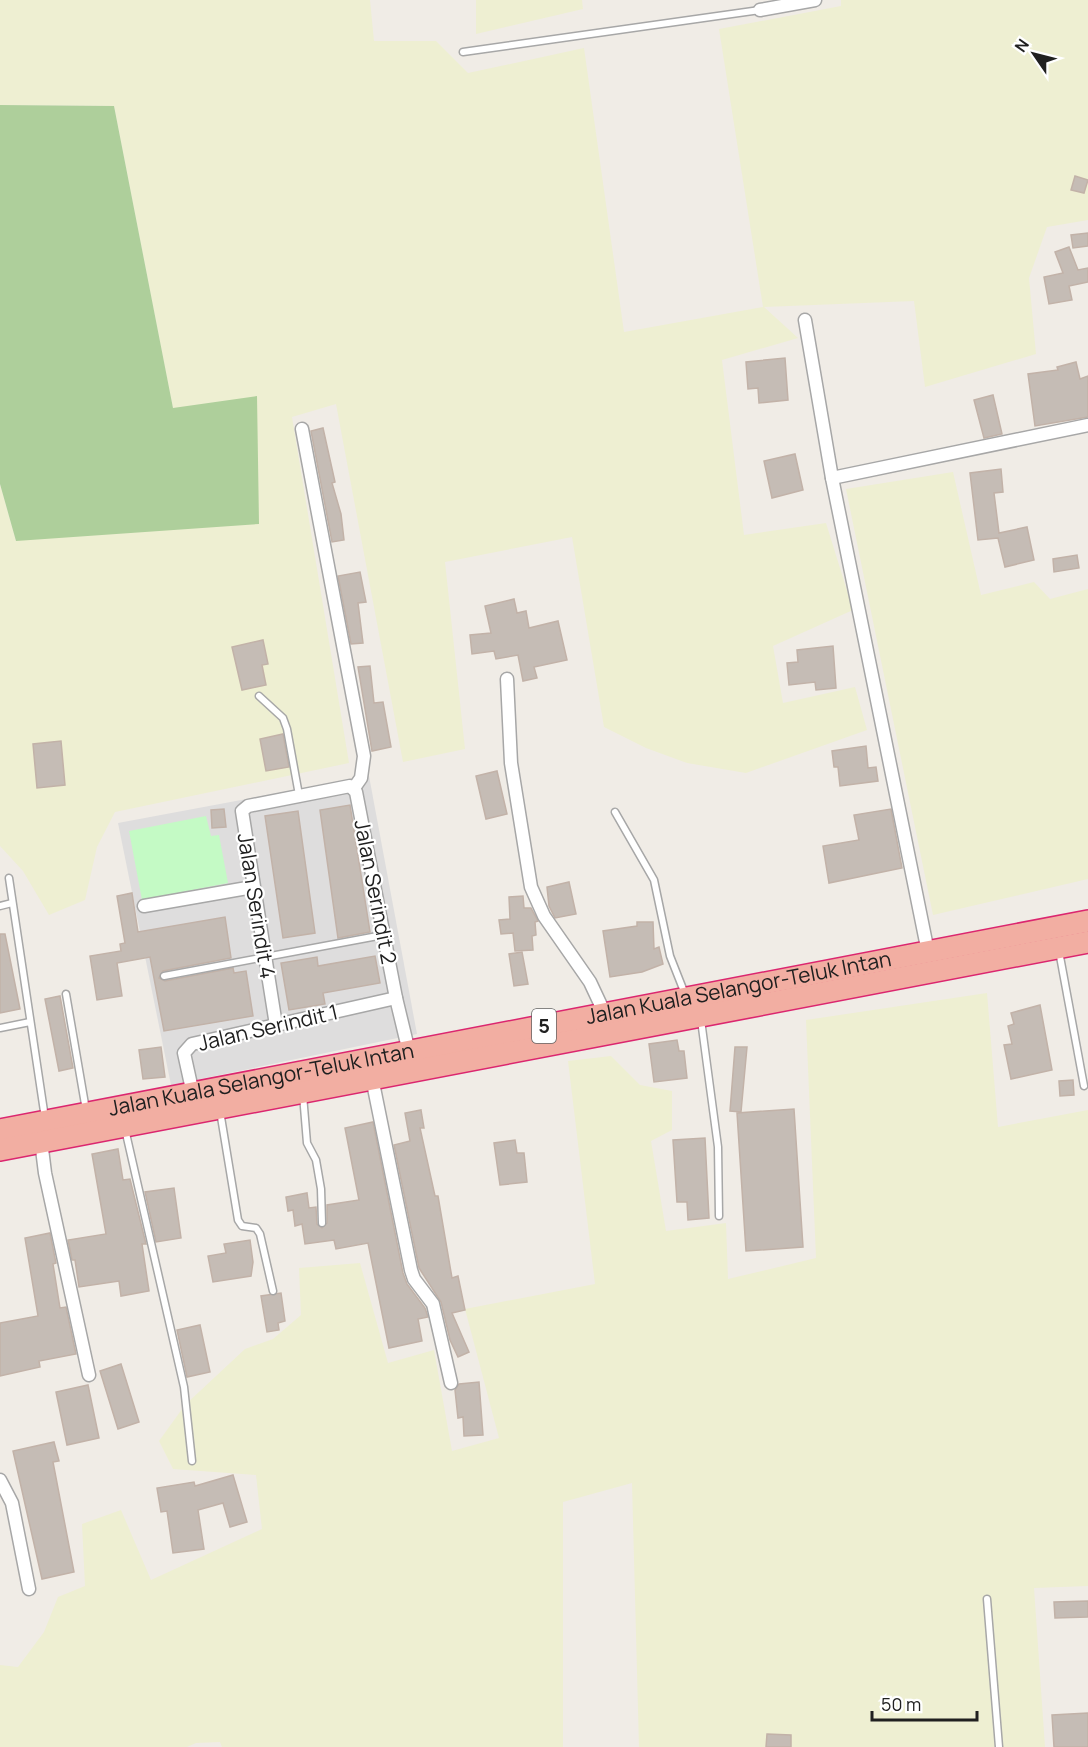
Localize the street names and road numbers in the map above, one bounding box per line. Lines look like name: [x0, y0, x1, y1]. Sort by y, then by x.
street label: Jalan Serindit 2: [348, 817, 404, 966]
street label: Jalan Serindit 4: [232, 831, 282, 981]
street label: Jalan Kuala Selangor-Teluk Intan: [583, 944, 893, 1030]
street label: Jalan Serindit 1: [195, 997, 341, 1057]
road number: 5: [532, 1009, 556, 1043]
street label: Jalan Kuala Selangor-Teluk Intan: [106, 1036, 416, 1122]

